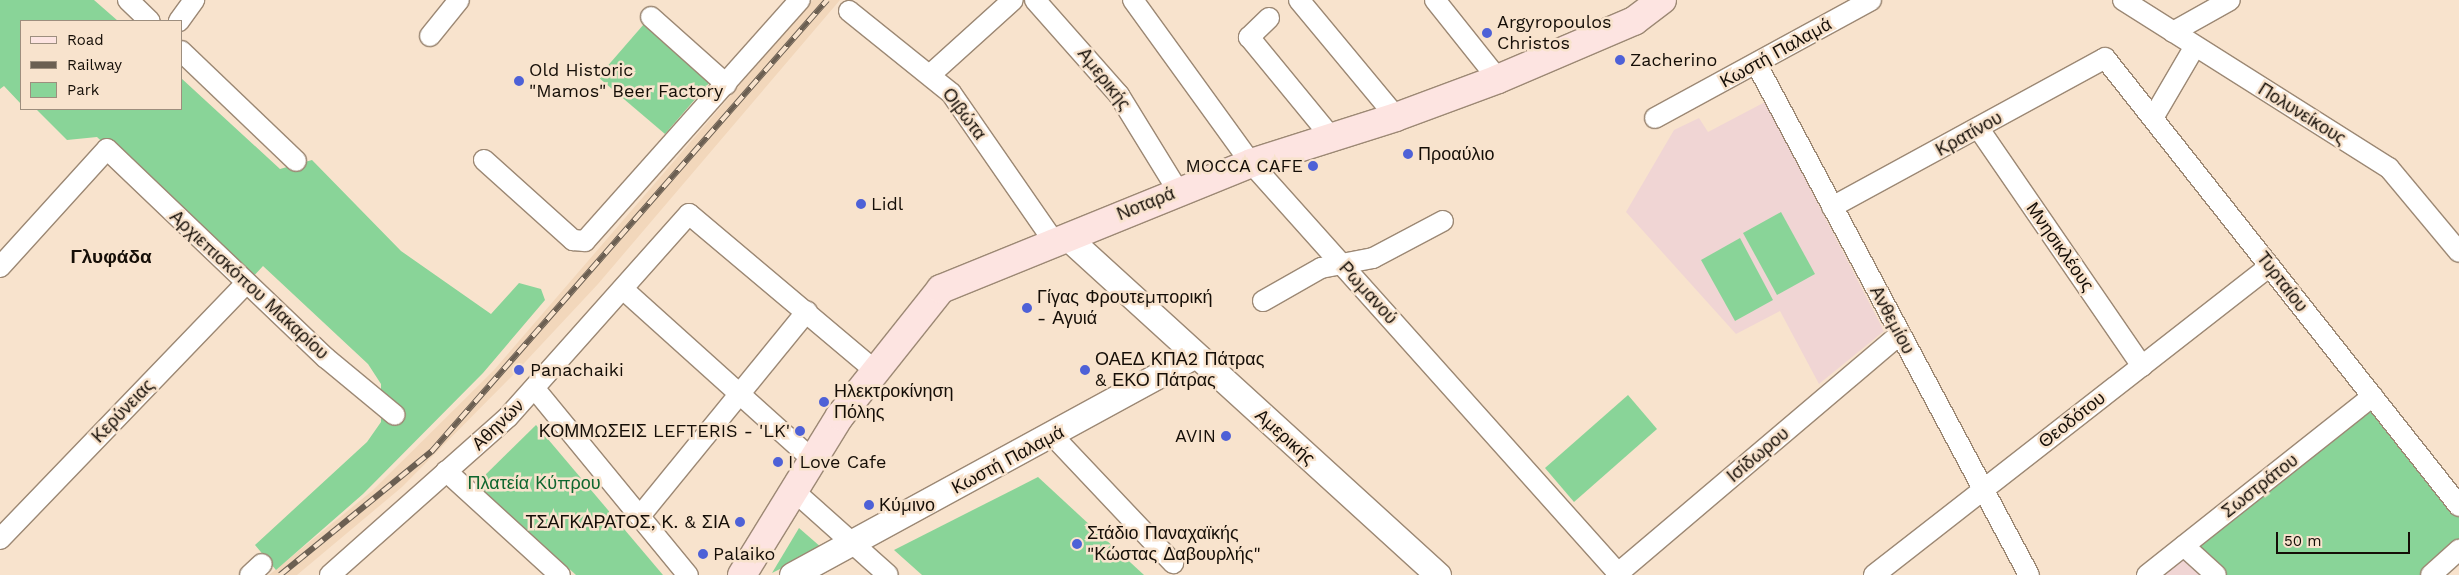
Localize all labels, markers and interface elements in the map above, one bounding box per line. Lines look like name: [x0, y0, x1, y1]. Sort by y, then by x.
place label: Argyropoulos Christos: [1497, 12, 1611, 54]
street label: Κωστή Παλαμά: [1716, 13, 1836, 93]
legend: [20, 20, 182, 110]
marker: Argyropoulos Christos: [1481, 27, 1493, 39]
text: Road: [67, 31, 104, 49]
street label: Αμερικής: [1073, 44, 1135, 114]
place label: Zacherino: [1630, 49, 1717, 71]
marker: Zacherino: [1614, 54, 1626, 66]
text: Railway: [67, 56, 122, 74]
place label: Old Historic "Mamos" Beer Factory: [529, 60, 724, 102]
marker: Old Historic "Mamos" Beer Factory: [513, 75, 525, 87]
street label: Πολυνείκους: [2254, 79, 2350, 149]
text: Park: [67, 81, 99, 99]
street label: Οιβώτα: [937, 84, 991, 144]
street label: Κρατίνου: [1932, 107, 2006, 161]
place label: Προαύλιο: [1418, 143, 1495, 165]
marker: Προαύλιο: [1402, 148, 1414, 160]
place label: MOCCA CAFE: [1185, 155, 1303, 177]
marker: MOCCA CAFE: [1307, 160, 1319, 172]
street label: Νοταρά: [1114, 183, 1178, 225]
place label: Lidl: [871, 193, 903, 215]
marker: Lidl: [855, 198, 867, 210]
street label: Μνησικλέους: [2021, 198, 2099, 296]
street label: Αρχιεπισκόπου Μακαρίου: [165, 206, 333, 364]
district label: Γλυφάδα: [70, 246, 152, 268]
street label: Τυρταίου: [2252, 248, 2312, 316]
street label: Ρωμανού: [1334, 257, 1402, 329]
street label: Ανθεμίου: [1865, 282, 1919, 358]
place label: Γίγας Φρουτεμπορική - Αγυιά: [1037, 287, 1212, 330]
marker: Γίγας Φρουτεμπορική - Αγυιά: [1021, 302, 1033, 314]
place label: ΟΑΕΔ ΚΠΑ2 Πάτρας & ΕΚΟ Πάτρας: [1095, 349, 1264, 392]
place label: Panachaiki: [530, 359, 624, 381]
marker: Panachaiki: [512, 363, 526, 377]
marker: ΟΑΕΔ ΚΠΑ2 Πάτρας & ΕΚΟ Πάτρας: [1079, 364, 1091, 376]
street label: Κερύνειας: [87, 375, 159, 447]
place label: Ηλεκτροκίνηση Πόλης: [834, 381, 954, 424]
street label: Θεοδότου: [2034, 387, 2110, 453]
street label: Αθηνών: [467, 395, 529, 455]
marker: Ηλεκτροκίνηση Πόλης: [818, 396, 830, 408]
street label: Αμερικής: [1251, 405, 1319, 469]
place label: ΚΟΜΜΩΣΕΙΣ LEFTERIS - 'LK': [539, 420, 790, 442]
street label: Κωστή Παλαμά: [948, 421, 1068, 499]
street label: Ισίδωρου: [1723, 423, 1793, 487]
marker: ΚΟΜΜΩΣΕΙΣ LEFTERIS - 'LK': [794, 425, 806, 437]
place label: AVIN: [1175, 425, 1216, 447]
marker: AVIN: [1220, 430, 1232, 442]
street label: Σωστράτου: [2218, 450, 2302, 522]
place label: I Love Cafe: [788, 451, 886, 473]
marker: I Love Cafe: [772, 456, 784, 468]
park label: Πλατεία Κύπρου: [467, 472, 601, 494]
place label: Κύμινο: [879, 494, 935, 516]
marker: Κύμινο: [863, 499, 875, 511]
place label: ΤΣΑΓΚΑΡΑΤΟΣ, Κ. & ΣΙΑ: [525, 511, 730, 533]
marker: ΤΣΑΓΚΑΡΑΤΟΣ, Κ. & ΣΙΑ: [734, 516, 746, 528]
scale bar: [2279, 522, 2413, 554]
place label: Στάδιο Παναχαϊκής "Κώστας Δαβουρλής": [1087, 523, 1261, 566]
text: 50 m: [2284, 532, 2321, 550]
marker: Στάδιο Παναχαϊκής "Κώστας Δαβουρλής": [1071, 538, 1083, 550]
place label: Palaiko: [713, 543, 775, 565]
marker: Palaiko: [697, 548, 709, 560]

